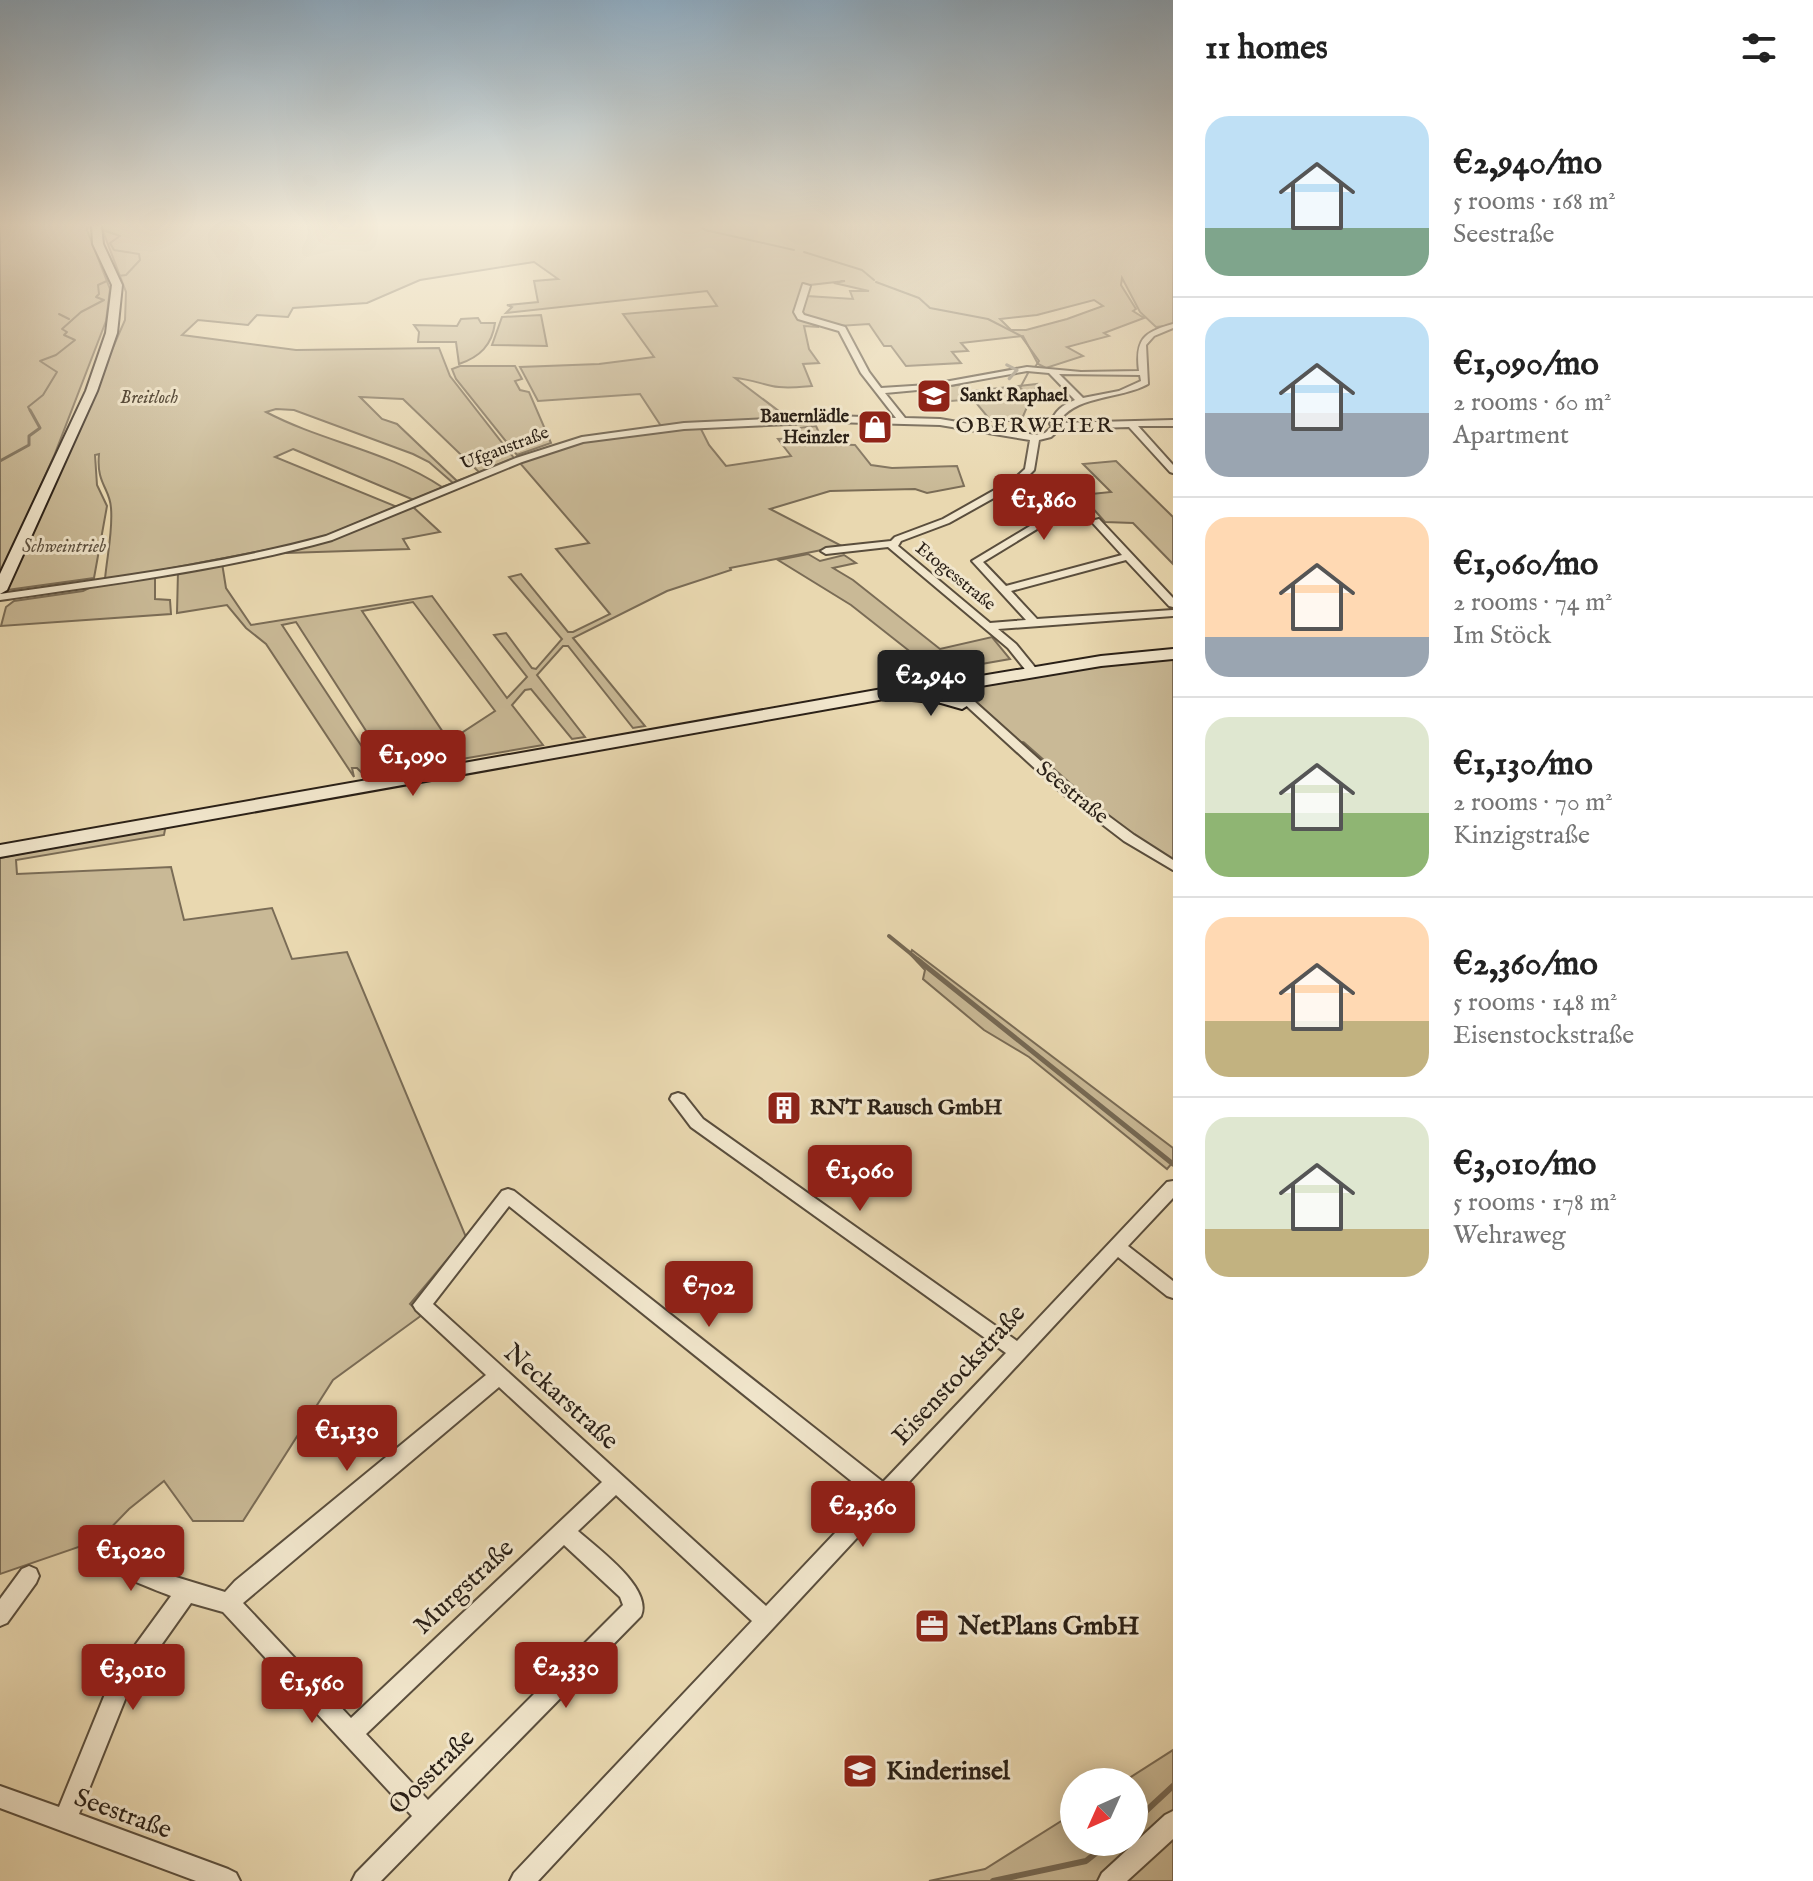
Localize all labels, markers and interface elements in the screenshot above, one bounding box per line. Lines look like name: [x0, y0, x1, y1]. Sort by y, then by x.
icon: filters: [1737, 26, 1781, 70]
text: 11 homes: [1205, 27, 1328, 70]
text: €2,940/mo: [1453, 142, 1602, 185]
icon: home: [1269, 148, 1365, 244]
text: 5 rooms · 168 m²: [1453, 185, 1616, 218]
text: Seestraße: [1453, 218, 1554, 251]
text: €1,090/mo: [1453, 343, 1599, 386]
icon: home: [1269, 349, 1365, 445]
one-way arrow: [1005, 364, 1019, 381]
school or university icon: Sankt Raphael: [915, 377, 953, 415]
place label: Sankt Raphael: [960, 385, 1069, 408]
text: 2 rooms · 60 m²: [1453, 386, 1612, 419]
park label: Breitloch: [120, 387, 178, 410]
place label: Bauernlädle Heinzler: [760, 406, 850, 450]
shop icon: Bauernlädle Heinzler: [856, 408, 894, 446]
district label: OBERWEIER: [955, 412, 1115, 440]
text: Apartment: [1453, 419, 1569, 452]
street label: Ufgaustraße: [458, 422, 552, 476]
pin: €1,860: [979, 474, 1109, 542]
text: €1,860: [1011, 483, 1077, 516]
park label: Schweintrieb: [22, 536, 106, 559]
street label: Etogesstraße: [910, 538, 1000, 616]
text: €1,060/mo: [1453, 543, 1598, 586]
icon: home: [1269, 549, 1365, 645]
text: 2 rooms · 74 m²: [1453, 586, 1613, 619]
text: Im Stöck: [1453, 619, 1551, 652]
pin: €2,940: [866, 650, 996, 718]
text: €2,940: [895, 659, 967, 692]
pin: €1,090: [348, 730, 478, 798]
text: €1,090: [379, 739, 447, 772]
text: €1,130/mo: [1453, 743, 1593, 786]
icon: home: [1269, 749, 1365, 845]
street label: Seestraße: [1030, 755, 1114, 831]
text: 2 rooms · 70 m²: [1453, 786, 1613, 819]
text: Kinzigstraße: [1453, 819, 1590, 852]
text: €2,360/mo: [1453, 943, 1598, 986]
icon: home: [1269, 949, 1365, 1045]
text: 5 rooms · 148 m²: [1453, 986, 1618, 1019]
text: Eisenstockstraße: [1453, 1019, 1634, 1052]
building icon: RNT Rausch GmbH: [765, 1089, 803, 1127]
place label: RNT Rausch GmbH: [810, 1094, 1003, 1122]
text: €3,010/mo: [1453, 1143, 1596, 1186]
pin: €1,060: [795, 1145, 925, 1213]
icon: home: [1269, 1149, 1365, 1245]
text: €1,060: [826, 1154, 894, 1187]
text: 5 rooms · 178 m²: [1453, 1186, 1617, 1219]
text: Wehraweg: [1453, 1219, 1566, 1252]
pin: €702: [662, 1261, 756, 1329]
text: €702: [683, 1270, 735, 1303]
street label: Eisenstockstraße: [885, 1297, 1033, 1453]
street label: Neckarstraße: [497, 1337, 626, 1457]
pin: €1,130: [282, 1405, 412, 1473]
text: €1,130: [315, 1414, 379, 1447]
pin: €2,360: [798, 1481, 928, 1549]
text: €2,360: [829, 1490, 897, 1523]
pin: €1,020: [66, 1525, 196, 1593]
street label: Murgstraße: [407, 1532, 521, 1642]
text: €1,020: [96, 1534, 166, 1567]
office icon: NetPlans GmbH: [913, 1607, 951, 1645]
place label: NetPlans GmbH: [957, 1610, 1139, 1643]
pin: €2,330: [501, 1642, 631, 1710]
pin: €3,010: [68, 1644, 198, 1712]
text: €2,330: [533, 1651, 599, 1684]
text: €3,010: [100, 1653, 166, 1686]
pin: €1,560: [247, 1657, 377, 1725]
text: €1,560: [280, 1666, 344, 1699]
street label: Oosstraße: [382, 1722, 482, 1822]
school or university icon: Kinderinsel: [841, 1752, 879, 1790]
place label: Kinderinsel: [886, 1755, 1011, 1788]
north arrow: [1060, 1768, 1148, 1856]
map controls: [1060, 1768, 1148, 1856]
street label: Seestraße: [70, 1781, 176, 1847]

